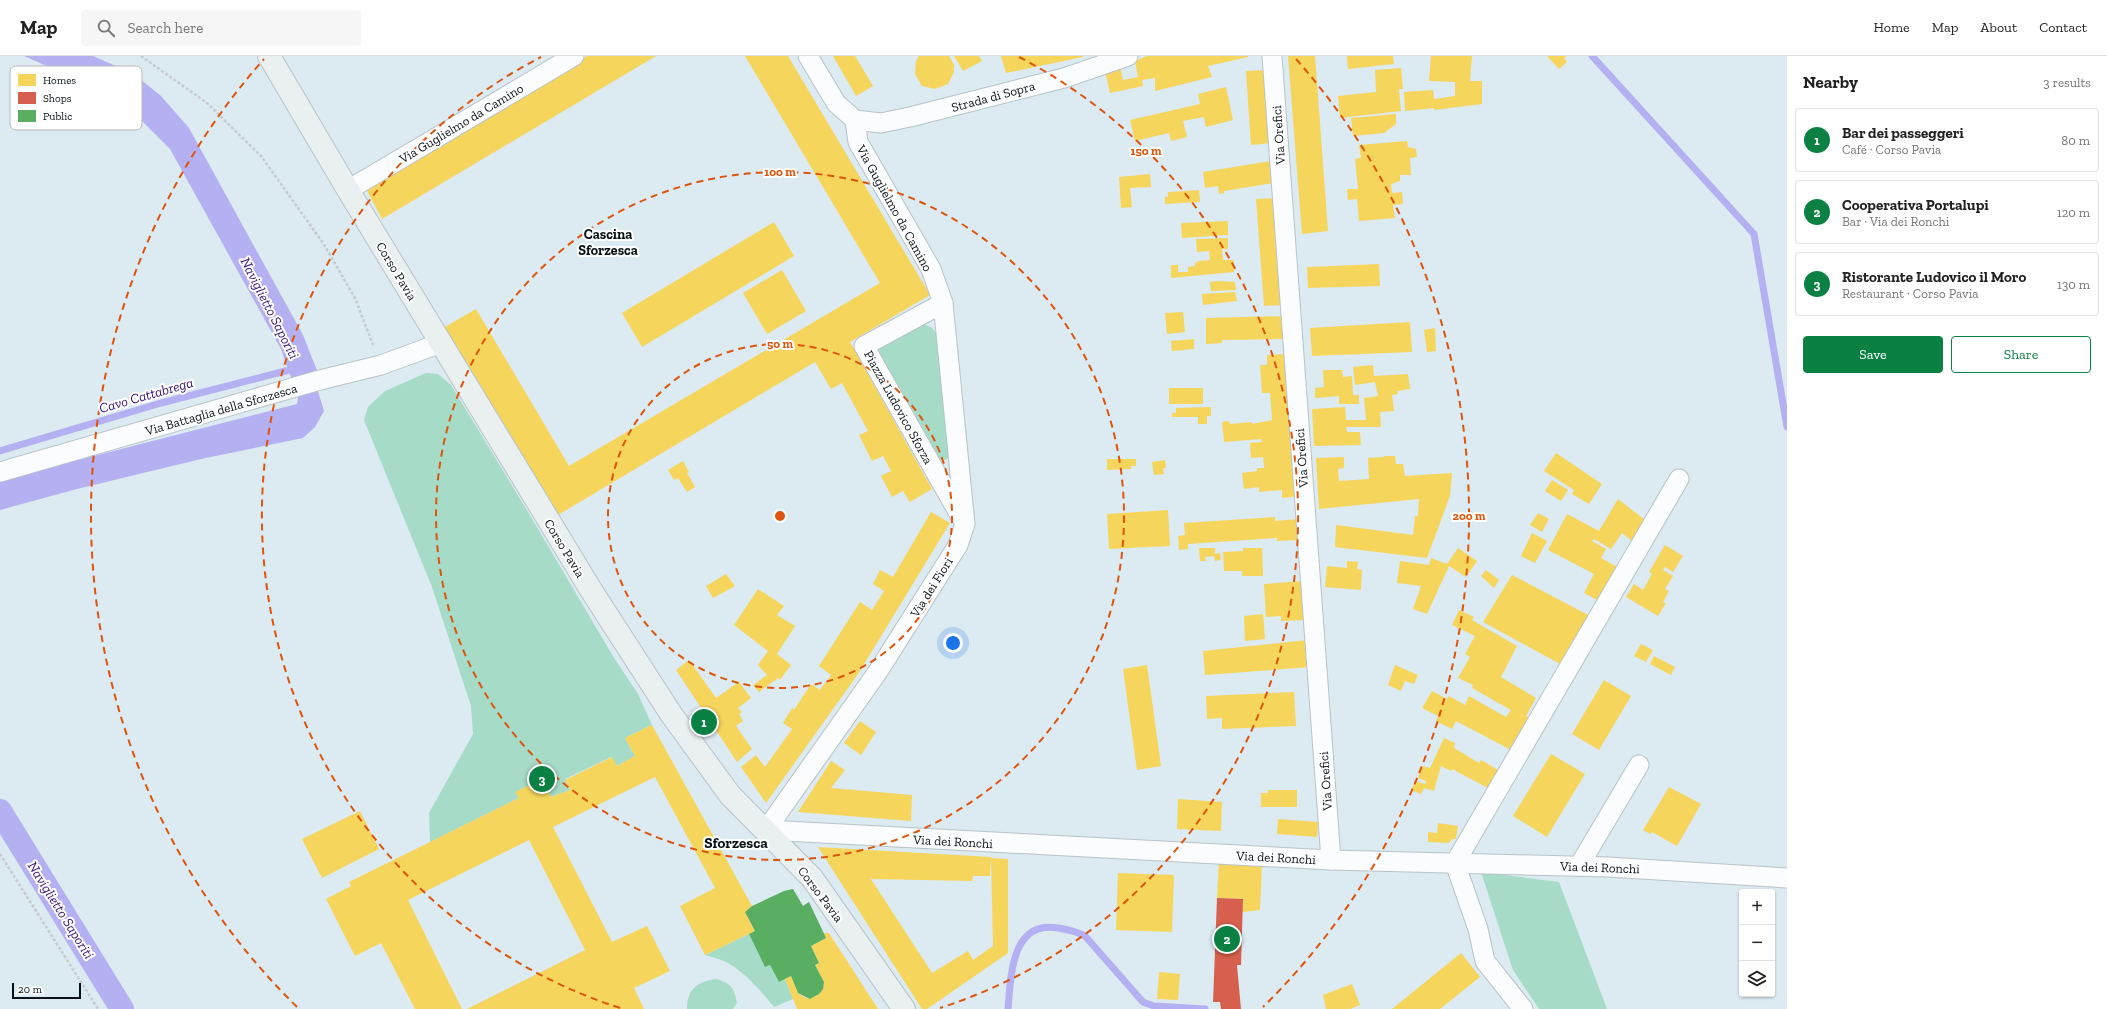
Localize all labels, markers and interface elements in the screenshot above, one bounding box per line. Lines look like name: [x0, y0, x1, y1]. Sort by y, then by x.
search box: [81, 10, 361, 46]
text: Map: [20, 16, 57, 39]
icon: search: [95, 17, 117, 39]
text: Search here: [127, 19, 203, 37]
text: Home: [1874, 19, 1910, 36]
text: Map: [1932, 19, 1958, 36]
text: About: [1980, 19, 2017, 36]
text: Contact: [2039, 19, 2087, 36]
legend: [10, 66, 142, 130]
text: Nearby: [1803, 72, 1858, 92]
text: Homes: [43, 74, 76, 87]
text: 3 results: [2043, 75, 2091, 90]
street label: Strada di Sopra: [950, 78, 1037, 115]
street label: Via Guglielmo da Camino: [396, 80, 526, 167]
text: Shops: [43, 92, 72, 105]
street label: Via Orefici: [1269, 105, 1288, 166]
text: Public: [43, 110, 72, 123]
text: Bar dei passeggeri: [1842, 124, 1964, 142]
text: 1: [1814, 133, 1820, 148]
text: 80 m: [2061, 133, 2090, 148]
street label: Via Guglielmo da Camino: [853, 142, 936, 274]
text: Café · Corso Pavia: [1842, 142, 1941, 157]
text: 150 m: [1131, 144, 1162, 158]
text: 100 m: [764, 165, 796, 179]
text: Cooperativa Portalupi: [1842, 196, 1989, 214]
text: 2: [1814, 205, 1820, 220]
text: 120 m: [2057, 205, 2090, 220]
text: Bar · Via dei Ronchi: [1842, 214, 1949, 229]
district label: Cascina Sforzesca: [578, 226, 638, 259]
street label: Corso Pavia: [373, 239, 420, 304]
water label: Naviglietto Saporiti: [237, 255, 302, 362]
text: Ristorante Ludovico il Moro: [1842, 268, 2026, 286]
text: 3: [1814, 277, 1820, 292]
text: 130 m: [2057, 277, 2090, 292]
text: Restaurant · Corso Pavia: [1842, 286, 1979, 301]
button: Save: [1803, 336, 1943, 373]
button: Share: [1951, 336, 2091, 373]
text: 50 m: [767, 337, 793, 351]
street label: Piazza Ludovico Sforza: [861, 348, 936, 467]
water label: Cavo Cattabrega: [97, 374, 195, 417]
street label: Via Battaglia della Sforzesca: [143, 380, 299, 439]
street label: Via Orefici: [1292, 428, 1311, 489]
centre of rings: [773, 509, 787, 523]
text: 200 m: [1452, 509, 1486, 523]
street label: Corso Pavia: [541, 516, 588, 581]
street label: Via dei Fiori: [907, 554, 956, 621]
your location: [943, 633, 963, 653]
pin: 1: [691, 707, 717, 737]
street label: Via Orefici: [1316, 751, 1335, 812]
pin: 3: [529, 764, 555, 794]
street label: Via dei Ronchi: [912, 832, 994, 851]
district label: Sforzesca: [704, 834, 768, 852]
street label: Via dei Ronchi: [1235, 848, 1317, 867]
water label: Naviglietto Saporiti: [24, 858, 97, 962]
street label: Via dei Ronchi: [1559, 859, 1640, 876]
street label: Corso Pavia: [795, 864, 847, 926]
map controls: [1739, 889, 1775, 997]
button: +: [1739, 889, 1775, 925]
pin: 2: [1214, 924, 1240, 954]
button: −: [1739, 925, 1775, 961]
button: layers: [1739, 961, 1775, 997]
scale bar: [12, 981, 81, 1000]
text: 20 m: [18, 983, 42, 996]

